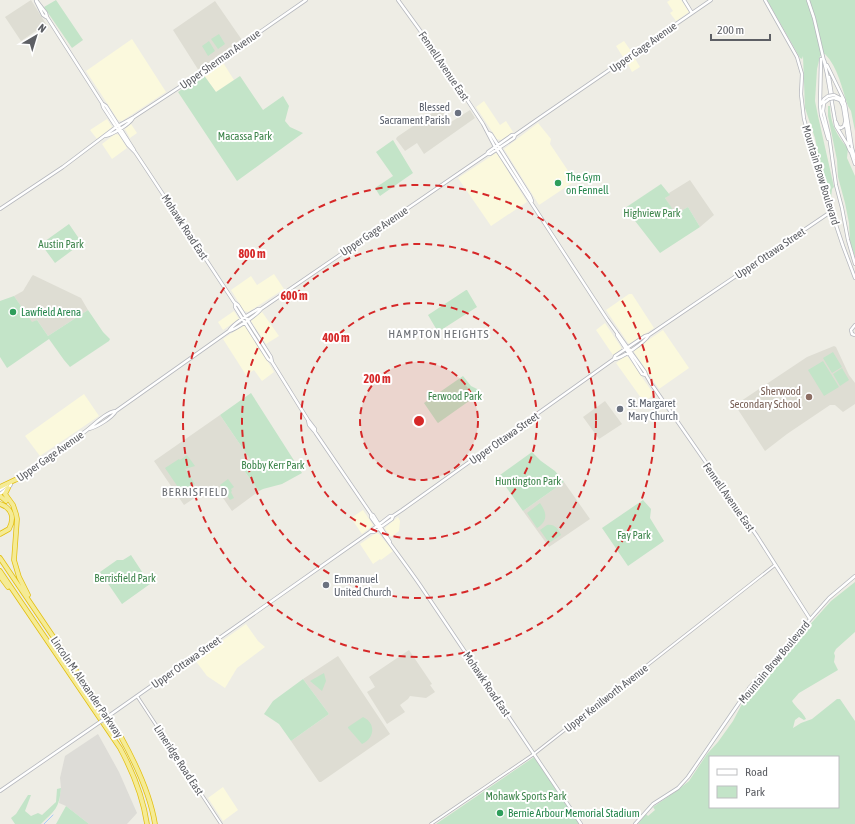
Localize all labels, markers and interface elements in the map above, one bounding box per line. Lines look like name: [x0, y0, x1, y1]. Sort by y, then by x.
north arrow: [16, 16, 56, 56]
scale bar: [711, 16, 770, 42]
street label: Upper Gage Avenue: [607, 19, 679, 75]
text: N: [36, 21, 48, 35]
text: 200 m: [717, 23, 744, 37]
street label: Upper Sherman Avenue: [178, 27, 262, 91]
street label: Fennell Avenue East: [416, 29, 472, 103]
place label: Blessed Sacrament Parish: [380, 101, 450, 126]
marker: Blessed Sacrament Parish: [453, 108, 463, 118]
street label: Mountain Brow Boulevard: [800, 124, 842, 226]
park label: Macassa Park: [218, 130, 272, 142]
place label: The Gym on Fennell: [566, 171, 609, 196]
marker: The Gym on Fennell: [553, 178, 563, 188]
street label: Mohawk Road East: [159, 192, 211, 262]
street label: Upper Gage Avenue: [338, 204, 410, 258]
park label: Highview Park: [623, 207, 681, 219]
street label: Upper Ottawa Street: [733, 225, 807, 281]
park label: Austin Park: [38, 238, 84, 250]
text: 800 m: [238, 247, 266, 261]
text: 600 m: [280, 289, 308, 303]
place label: Lawfield Arena: [21, 306, 81, 318]
marker: Lawfield Arena: [8, 307, 18, 317]
district label: HAMPTON HEIGHTS: [388, 327, 490, 341]
text: 400 m: [321, 331, 350, 345]
text: 200 m: [363, 372, 391, 386]
place label: Sherwood Secondary School: [730, 385, 801, 410]
park label: Ferwood Park: [428, 390, 482, 402]
marker: Sherwood Secondary School: [804, 392, 814, 402]
place label: St. Margaret Mary Church: [628, 397, 678, 422]
marker: St. Margaret Mary Church: [615, 404, 625, 414]
street label: Upper Ottawa Street: [467, 410, 541, 466]
centre of rings: [412, 414, 426, 428]
street label: Upper Gage Avenue: [14, 428, 86, 484]
park label: Bobby Kerr Park: [241, 459, 305, 471]
street label: Fennell Avenue East: [701, 460, 757, 534]
park label: Huntington Park: [495, 475, 561, 487]
district label: BERRISFIELD: [162, 485, 228, 499]
park label: Fay Park: [617, 529, 651, 541]
park label: Berrisfield Park: [94, 572, 156, 584]
place label: Emmanuel United Church: [334, 573, 391, 598]
marker: Emmanuel United Church: [321, 580, 331, 590]
street label: Mountain Brow Boulevard: [736, 618, 812, 706]
street label: Lincoln M. Alexander Parkway: [49, 634, 126, 740]
street label: Upper Ottawa Street: [149, 634, 223, 690]
street label: Mohawk Road East: [461, 649, 513, 719]
street label: Upper Kenilworth Avenue: [562, 662, 650, 734]
street label: Limeridge Road East: [152, 723, 206, 797]
legend: [709, 756, 839, 808]
text: Road: [745, 765, 768, 779]
text: Park: [745, 785, 766, 799]
park label: Mohawk Sports Park: [486, 790, 567, 802]
place label: Bernie Arbour Memorial Stadium: [508, 807, 640, 819]
marker: Bernie Arbour Memorial Stadium: [495, 808, 505, 818]

